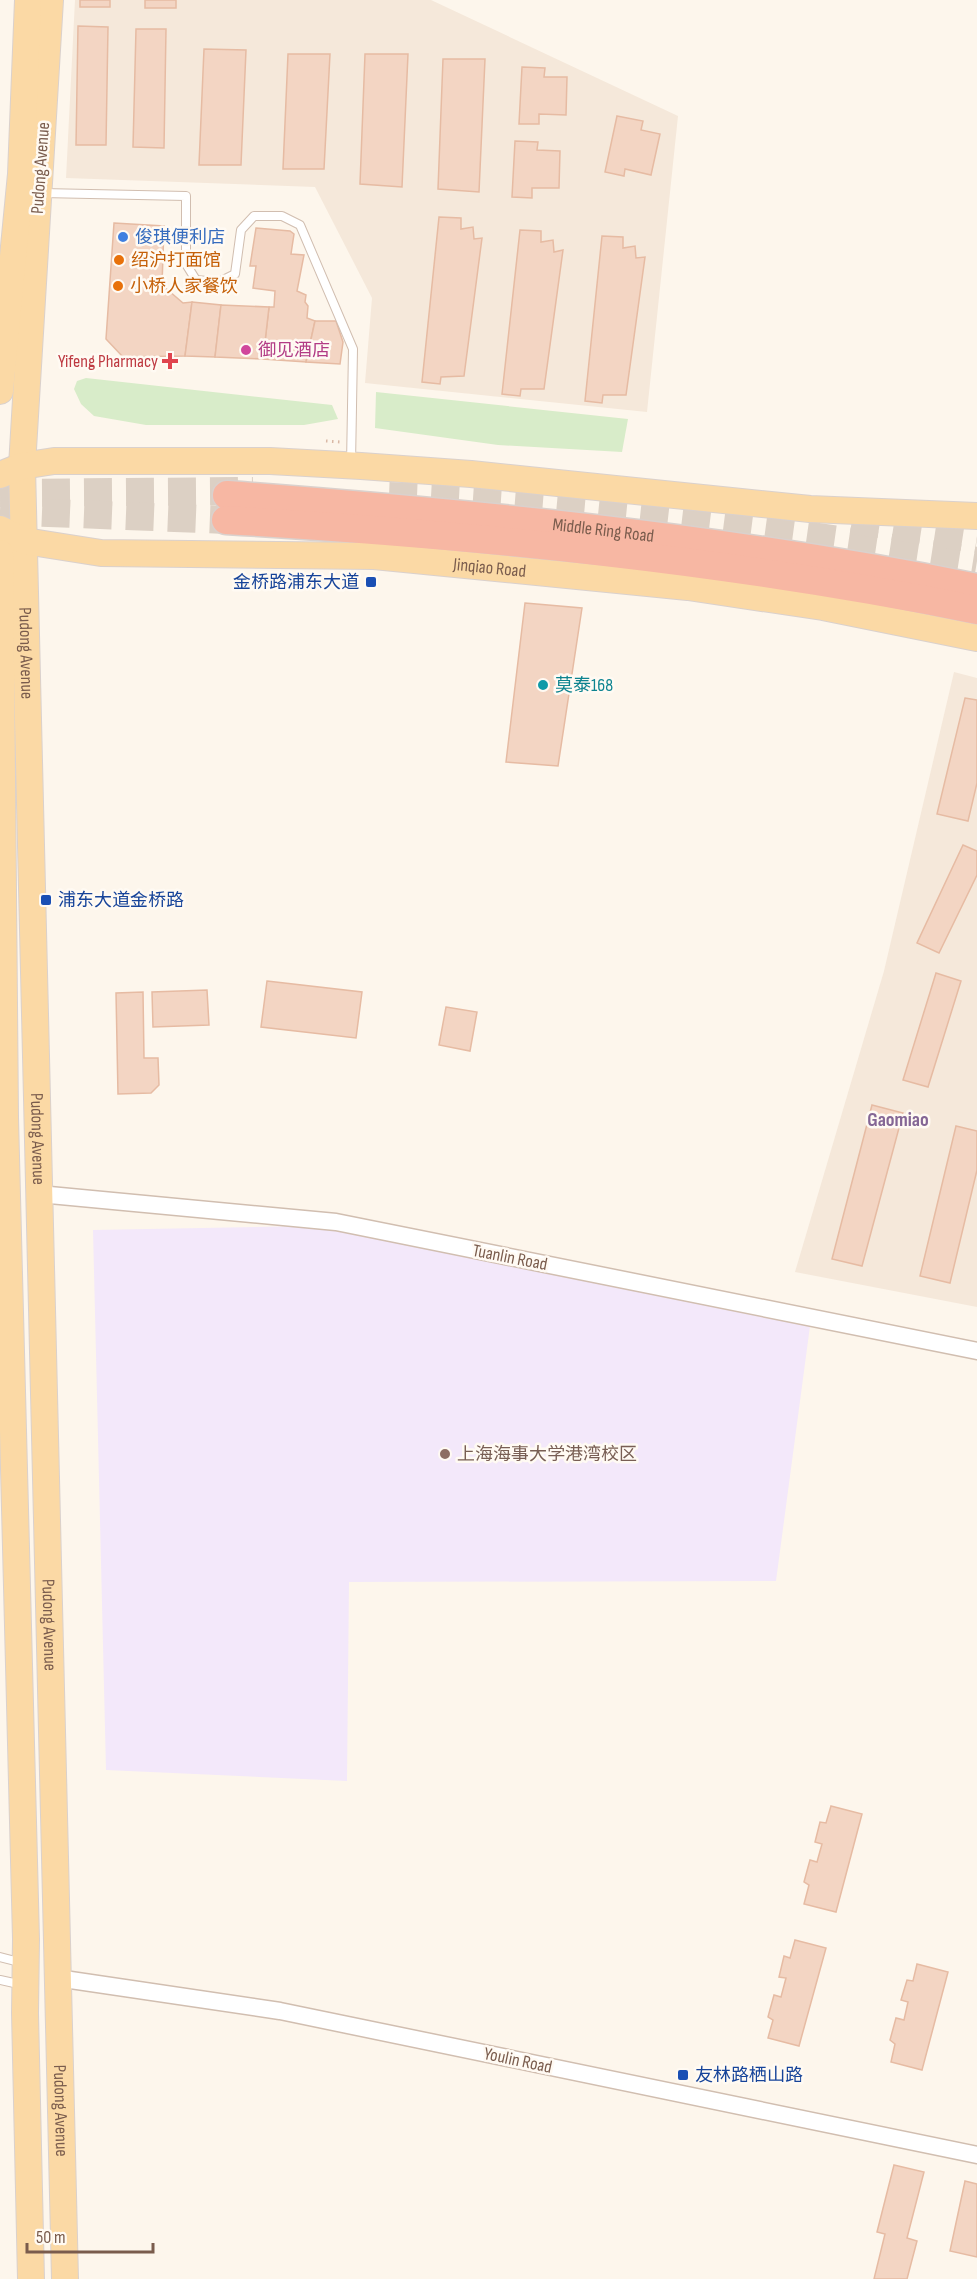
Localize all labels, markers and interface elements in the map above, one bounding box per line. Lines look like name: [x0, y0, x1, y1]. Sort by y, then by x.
street label: Pudong Avenue: [27, 121, 54, 215]
place label: 俊琪便利店: [135, 227, 225, 248]
marker: 俊琪便利店: [116, 230, 130, 244]
place label: 绍沪打面馆: [131, 250, 221, 271]
marker: 绍沪打面馆: [112, 253, 126, 267]
place label: 小桥人家餐饮: [130, 276, 238, 297]
marker: 小桥人家餐饮: [111, 279, 125, 293]
place label: 御见酒店: [258, 340, 330, 361]
marker: 御见酒店: [239, 343, 253, 357]
place label: Yifeng Pharmacy: [58, 351, 158, 372]
marker: Yifeng Pharmacy: [163, 354, 177, 368]
street label: Middle Ring Road: [551, 514, 655, 547]
street label: Jinqiao Road: [451, 554, 527, 582]
place label: 金桥路浦东大道: [233, 572, 359, 593]
marker: 金桥路浦东大道: [364, 575, 378, 589]
street label: Pudong Avenue: [14, 607, 38, 699]
place label: 莫泰168: [555, 675, 613, 696]
marker: 莫泰168: [536, 678, 550, 692]
place label: 浦东大道金桥路: [58, 890, 184, 911]
marker: 浦东大道金桥路: [39, 893, 53, 907]
street label: Pudong Avenue: [26, 1093, 49, 1185]
district label: Gaomiao: [867, 1108, 929, 1132]
street label: Tuanlin Road: [471, 1240, 549, 1275]
place label: 上海海事大学港湾校区: [457, 1444, 637, 1465]
marker: 上海海事大学港湾校区: [438, 1447, 452, 1461]
street label: Pudong Avenue: [37, 1579, 61, 1671]
street label: Youlin Road: [482, 2043, 554, 2078]
street label: Pudong Avenue: [49, 2064, 72, 2157]
place label: 友林路栖山路: [695, 2065, 803, 2086]
marker: 友林路栖山路: [676, 2068, 690, 2082]
scale bar: [27, 2216, 153, 2254]
text: 50 m: [36, 2227, 66, 2248]

